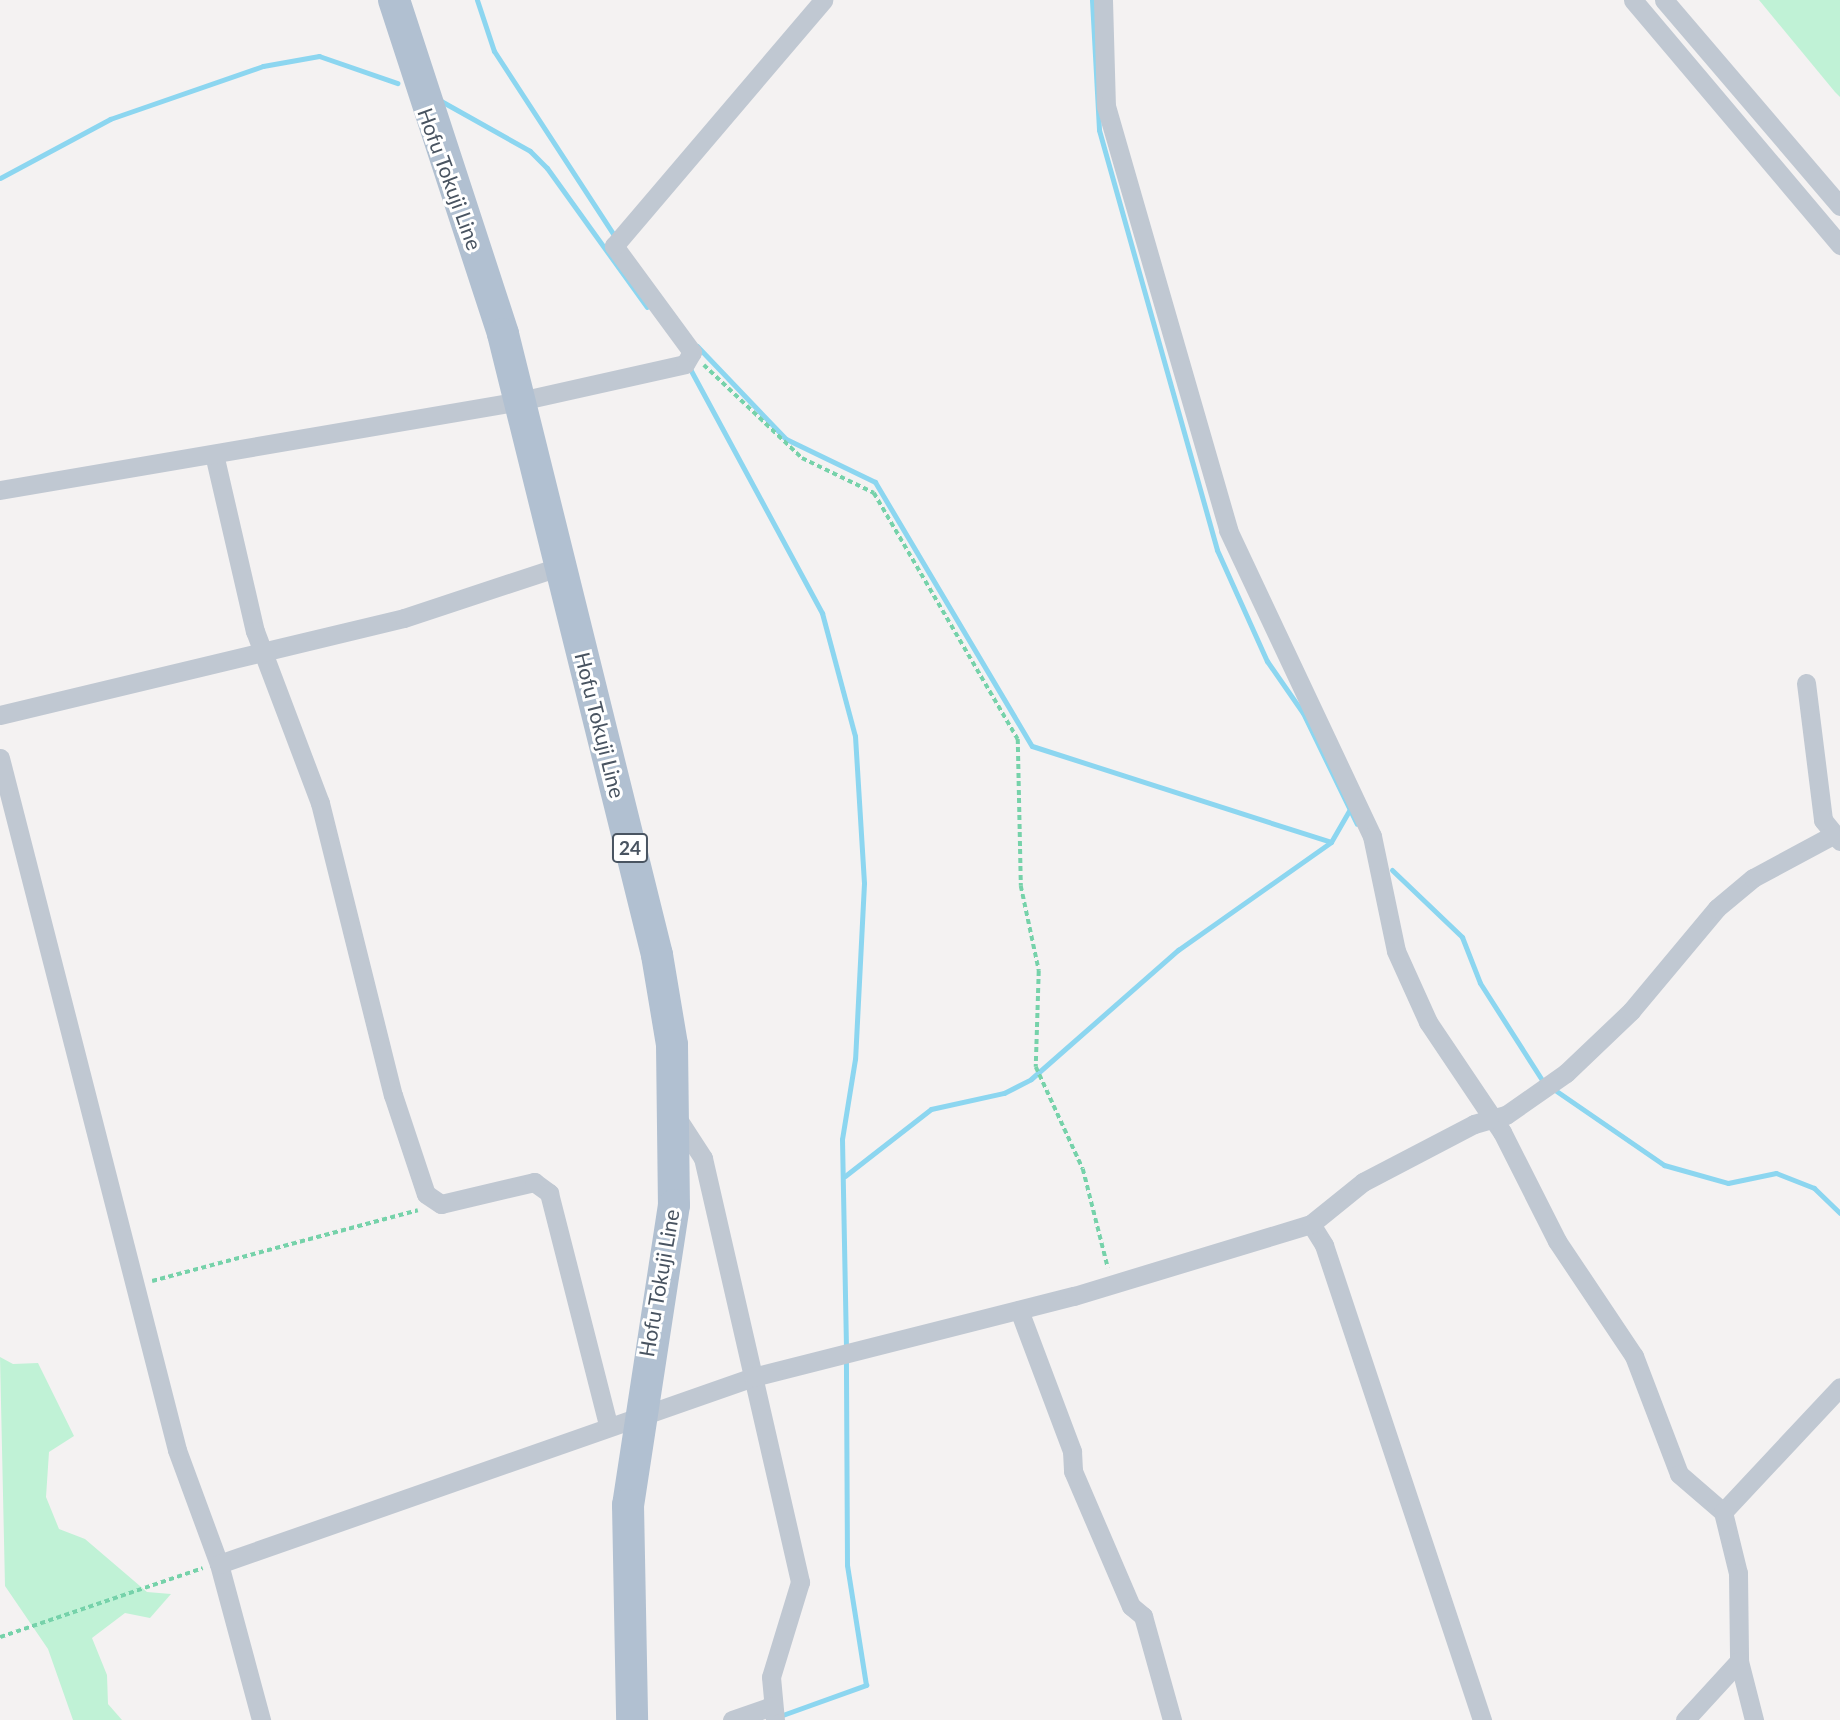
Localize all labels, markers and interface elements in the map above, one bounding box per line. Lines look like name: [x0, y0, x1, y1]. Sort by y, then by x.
street label: Hofu Tokuji Line: [413, 104, 487, 254]
street label: Hofu Tokuji Line: [570, 649, 630, 801]
road number: 24: [611, 832, 649, 863]
street label: Hofu Tokuji Line: [634, 1207, 684, 1359]

